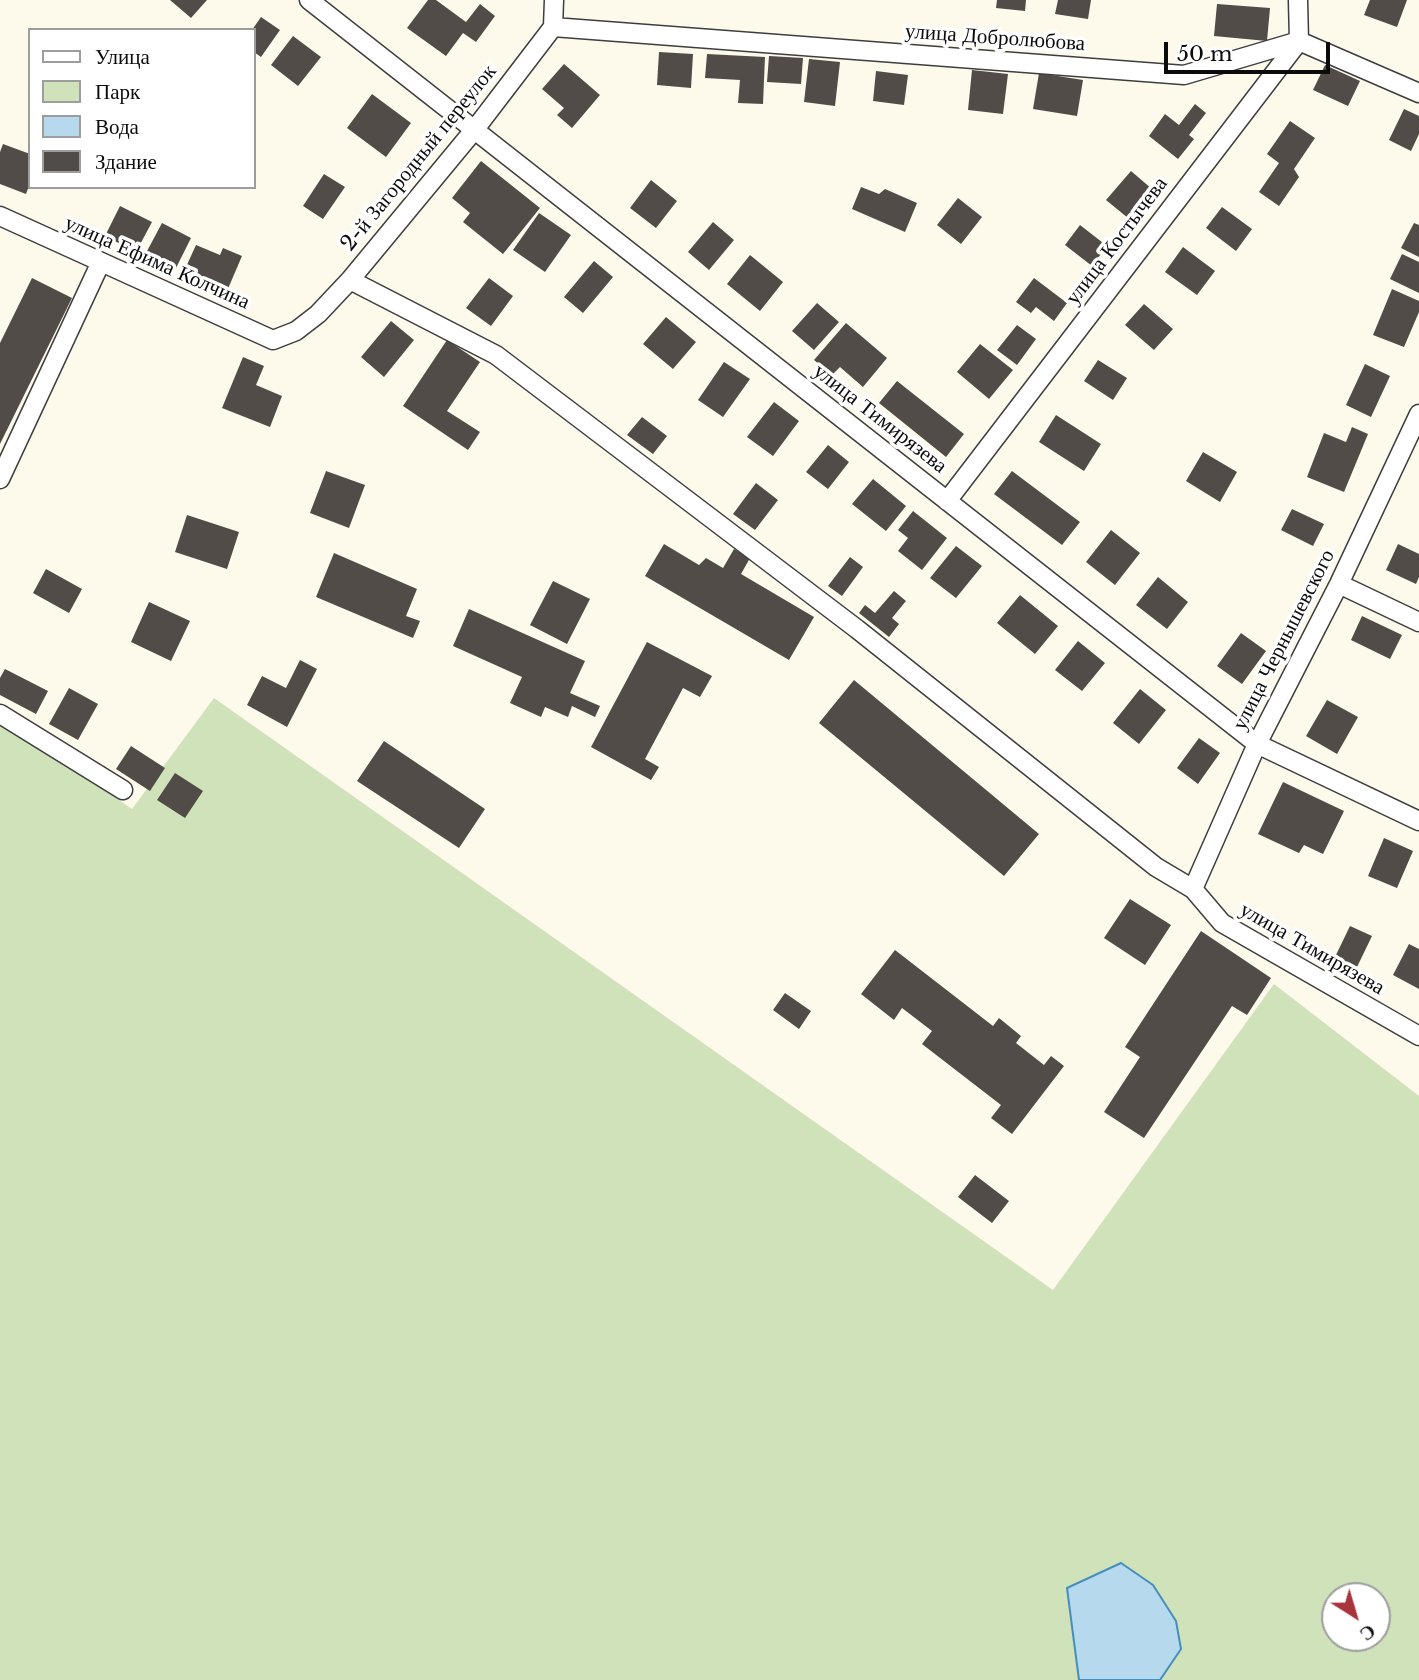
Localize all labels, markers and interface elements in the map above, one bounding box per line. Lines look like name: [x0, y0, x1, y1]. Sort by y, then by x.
street label: улица Добролюбова: [904, 19, 1086, 57]
legend: [28, 28, 256, 189]
scale bar: [1167, 28, 1333, 72]
text: 50 m: [1177, 41, 1232, 67]
text: Улица: [95, 44, 150, 70]
street label: 2-й Загородный переулок: [336, 60, 502, 256]
text: Парк: [95, 79, 140, 105]
text: Вода: [95, 114, 139, 140]
text: Здание: [95, 149, 157, 175]
street label: улица Костычева: [1061, 172, 1173, 310]
street label: улица Ефима Колчина: [60, 211, 254, 315]
street label: улица Тимирязева: [808, 359, 952, 479]
street label: улица Чернышевского: [1227, 545, 1341, 735]
street label: улица Тимирязева: [1235, 897, 1389, 1001]
north arrow: [1321, 1582, 1391, 1652]
text: С: [1355, 1619, 1380, 1646]

